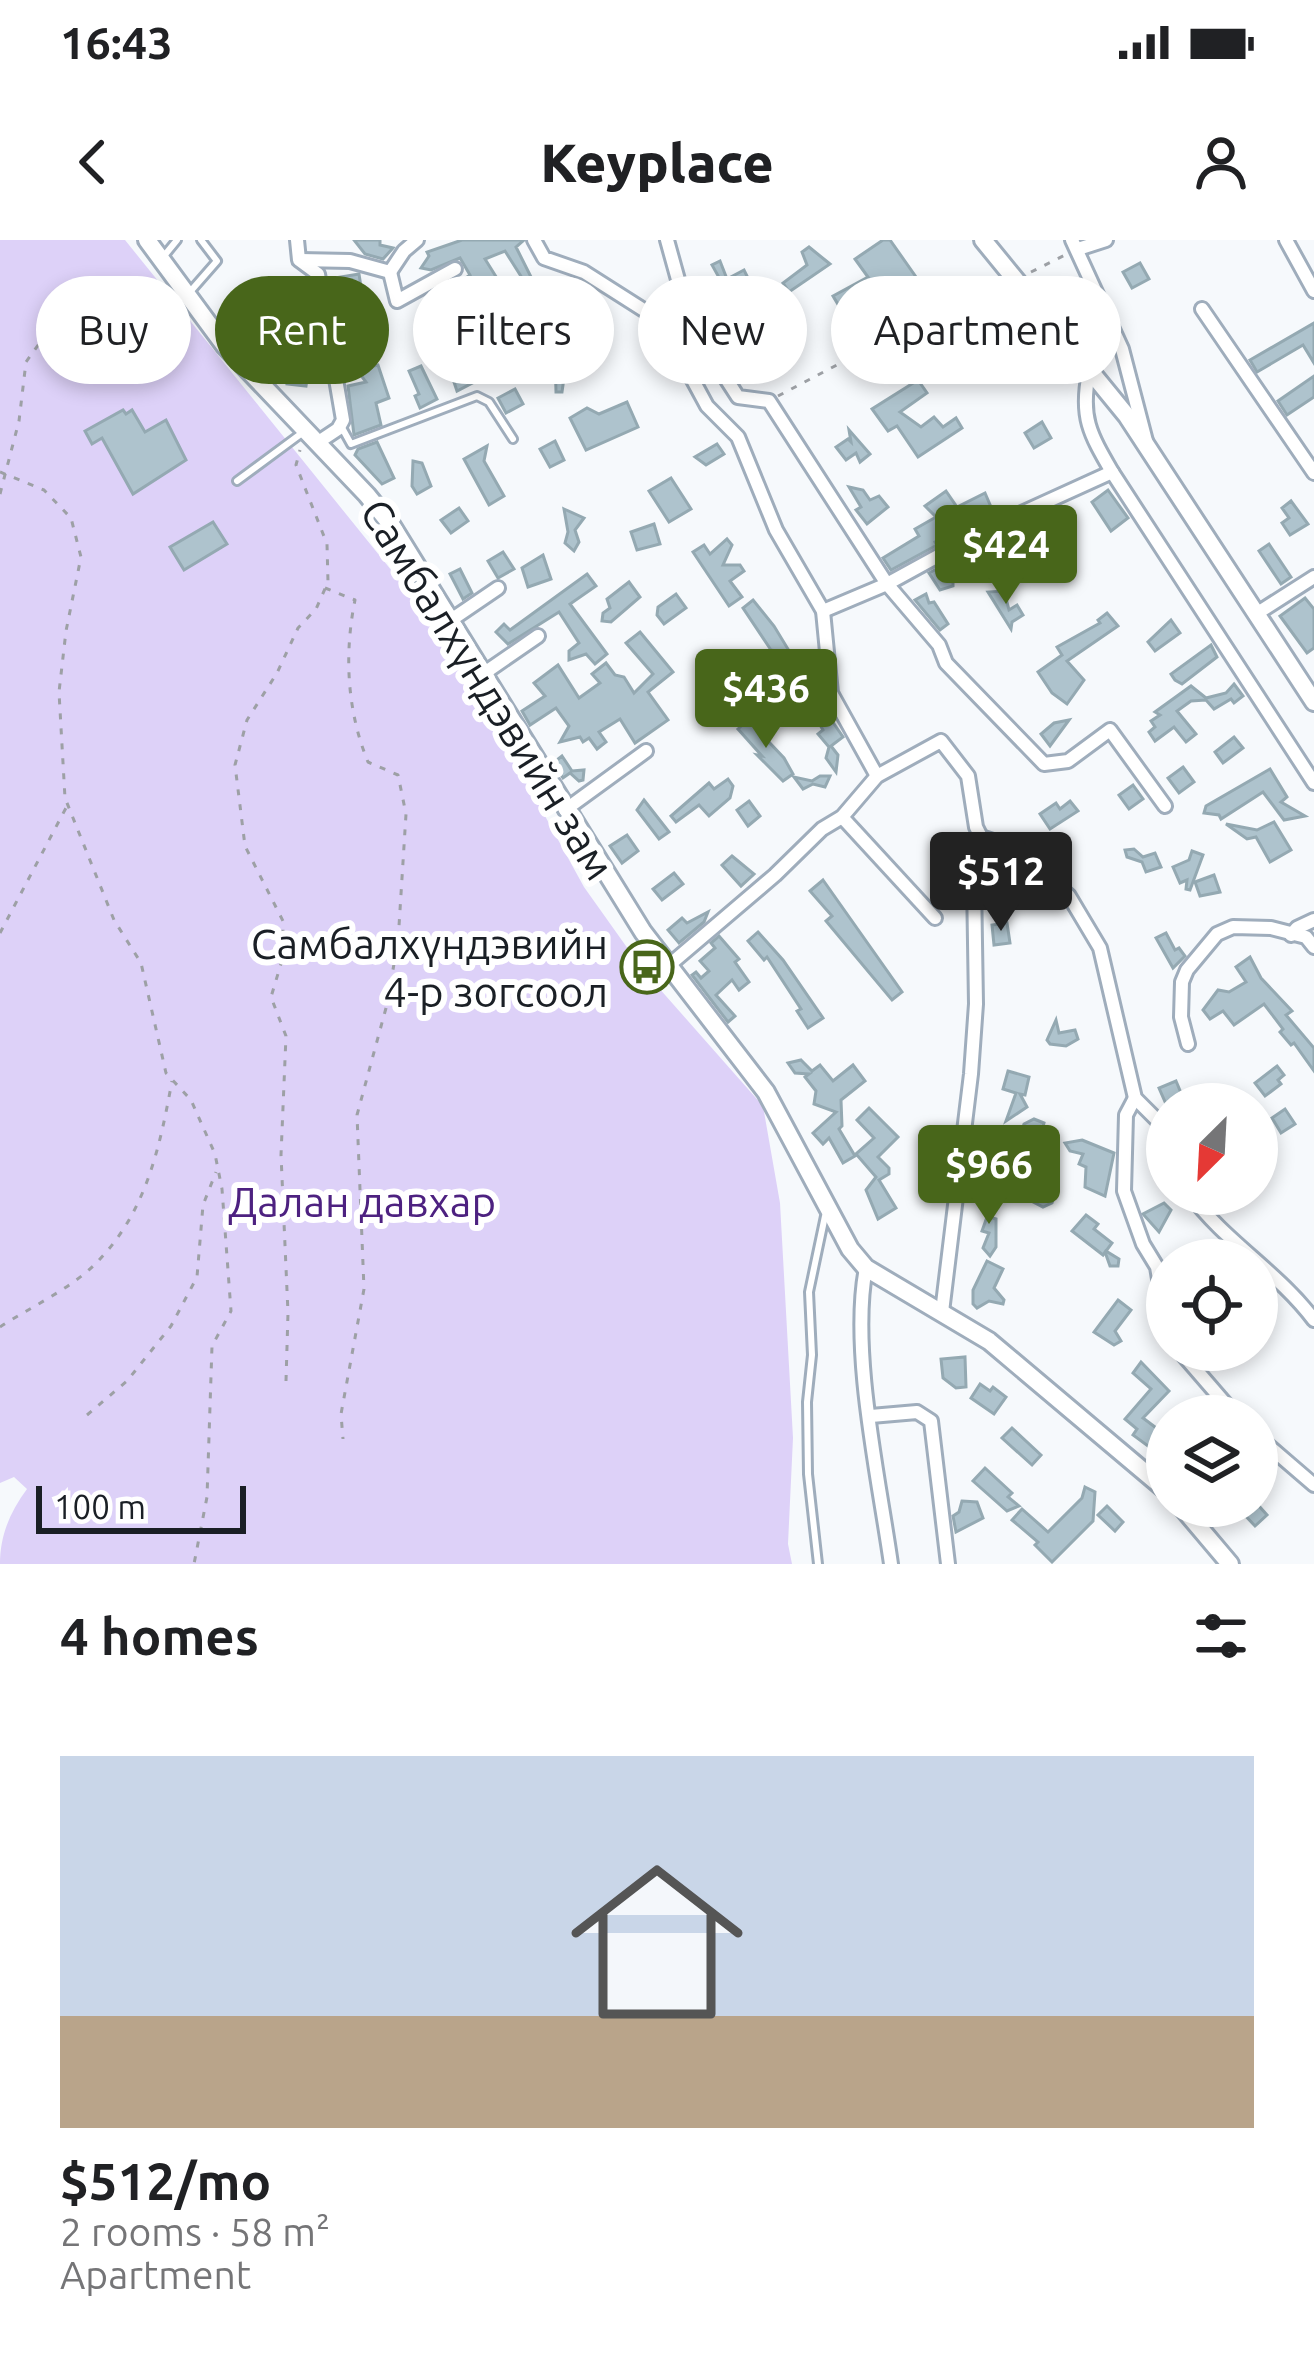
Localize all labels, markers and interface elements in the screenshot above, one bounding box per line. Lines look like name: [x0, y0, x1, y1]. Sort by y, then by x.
text: 16:43: [60, 17, 173, 68]
icon: back: [60, 129, 126, 195]
icon: person: [1188, 129, 1254, 195]
text: Keyplace: [540, 132, 774, 192]
chip: Buy: [36, 276, 191, 384]
chip: Rent: [215, 276, 389, 384]
chip: Filters: [413, 276, 614, 384]
chip: New: [638, 276, 807, 384]
chip: Apartment: [831, 276, 1121, 384]
street label: Самбалхүндэвийн зам: [352, 490, 624, 888]
pin: $424: [935, 505, 1077, 607]
text: $424: [962, 522, 1050, 565]
pin: $436: [695, 649, 837, 751]
text: $436: [722, 666, 810, 709]
pin: $512: [930, 832, 1072, 934]
text: $512: [957, 849, 1045, 892]
place label: Самбалхүндэвийн 4-р зогсоол: [251, 920, 608, 1015]
bus stop icon: Самбалхүндэвийн 4-р зогсоол: [619, 939, 675, 995]
north arrow: [1146, 1083, 1278, 1215]
map controls: [1146, 1083, 1278, 1527]
pin: $966: [918, 1125, 1060, 1227]
text: $966: [945, 1142, 1033, 1185]
park label: Далан давхар: [228, 1178, 496, 1225]
button: locate: [1146, 1239, 1278, 1371]
button: layers: [1146, 1395, 1278, 1527]
scale bar: [36, 1480, 246, 1533]
text: 100 m: [54, 1488, 146, 1525]
icon: filters: [1188, 1603, 1254, 1669]
text: 4 homes: [60, 1607, 259, 1665]
icon: home: [549, 1834, 765, 2050]
text: $512/mo: [60, 2152, 271, 2210]
text: 2 rooms · 58 m²: [60, 2210, 330, 2253]
text: Apartment: [60, 2253, 251, 2296]

